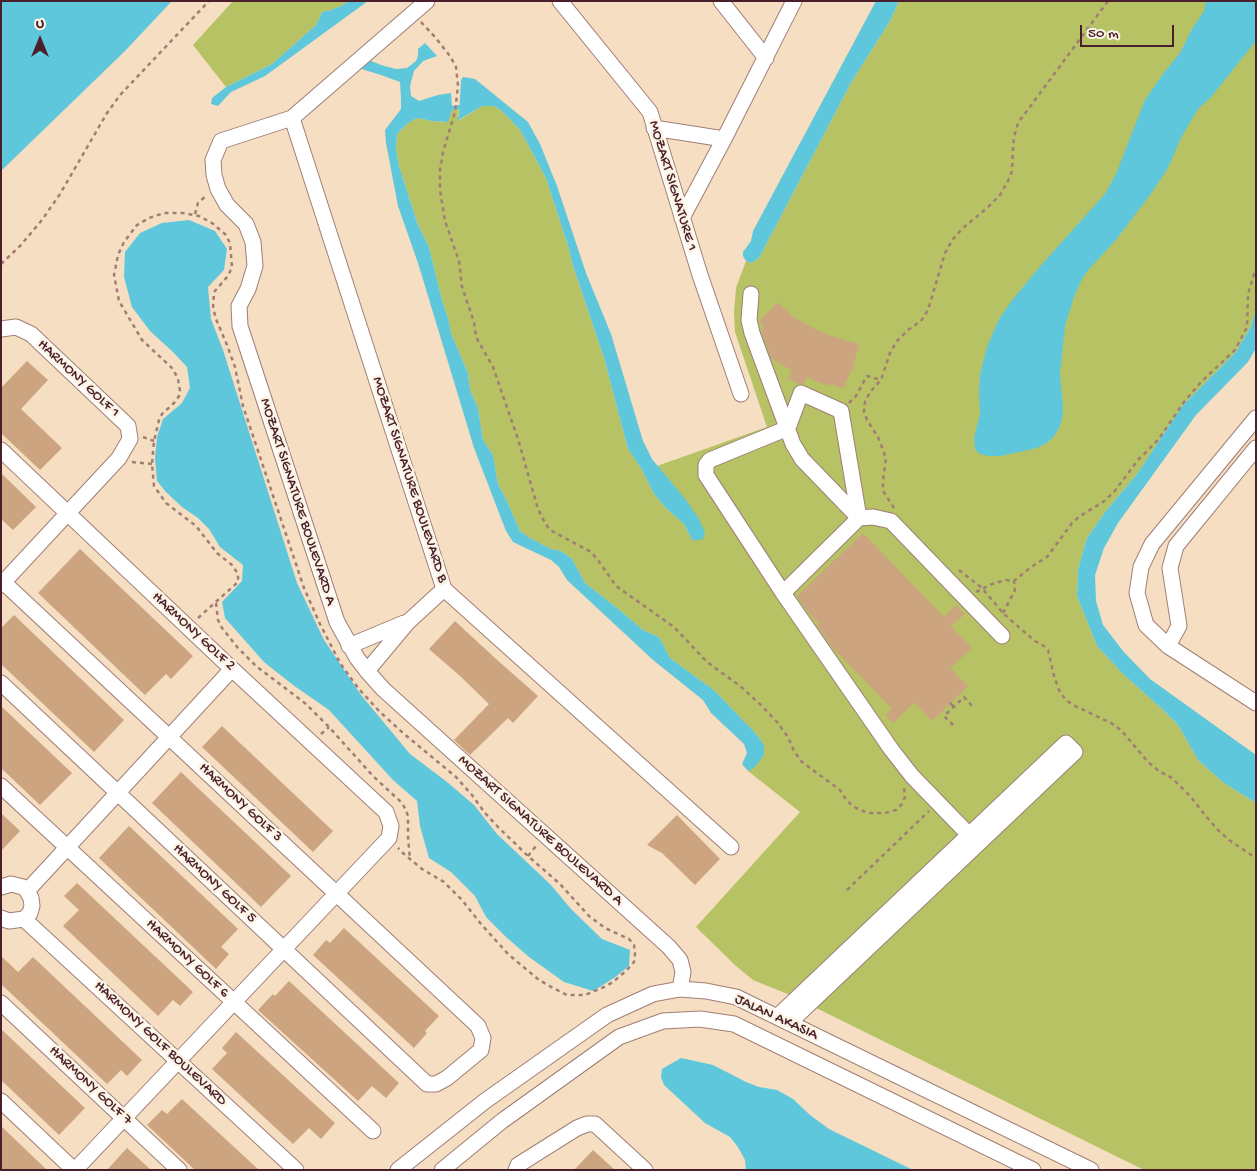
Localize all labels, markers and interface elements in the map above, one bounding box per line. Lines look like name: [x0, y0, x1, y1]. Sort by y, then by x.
north arrow: [15, 15, 65, 65]
scale bar: [1082, 15, 1176, 47]
text: U: [36, 16, 44, 33]
text: 50 m: [1088, 25, 1119, 43]
street label: MOZART SIGNATURE 1: [644, 119, 700, 253]
street label: HARMONY GOLF 1: [33, 336, 123, 422]
street label: MOZART SIGNATURE BOULEVARD B: [367, 375, 451, 585]
street label: MOZART SIGNATURE BOULEVARD A: [255, 396, 339, 608]
street label: HARMONY GOLF 2: [148, 589, 238, 675]
street label: MOZART SIGNATURE BOULEVARD A: [454, 752, 626, 910]
street label: HARMONY GOLF 3: [194, 760, 286, 846]
street label: HARMONY GOLF 5: [168, 841, 260, 927]
street label: HARMONY GOLF 6: [141, 916, 233, 1002]
street label: HARMONY GOLF BOULEVARD: [90, 978, 230, 1110]
street label: JALAN AKASIA: [731, 991, 821, 1045]
street label: HARMONY GOLF 7: [44, 1043, 136, 1129]

